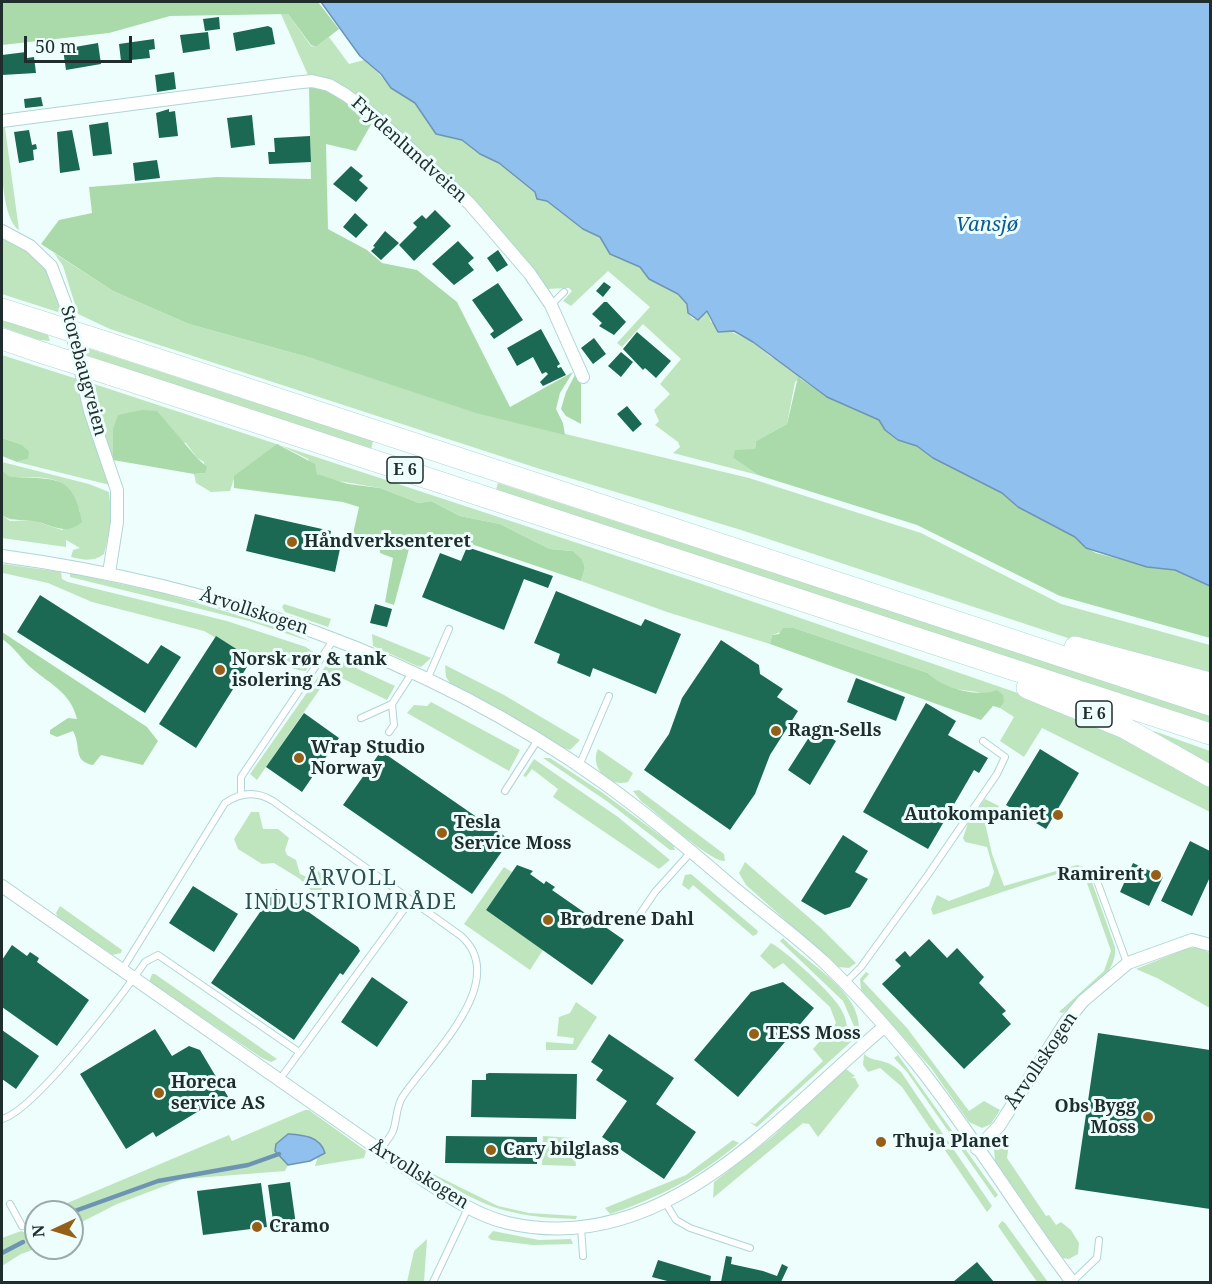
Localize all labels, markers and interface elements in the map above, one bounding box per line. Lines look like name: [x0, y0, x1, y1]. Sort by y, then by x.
scale bar: [27, 24, 135, 62]
text: 50 m: [35, 34, 77, 58]
street label: Frydenlundveien: [347, 92, 471, 208]
water label: Vansjø: [956, 213, 1018, 237]
street label: Storebaugveien: [55, 304, 111, 438]
road number: E 6: [387, 457, 423, 483]
place label: Håndverksenteret: [304, 531, 471, 553]
marker: Håndverksenteret: [285, 535, 299, 549]
street label: Årvollskogen: [197, 584, 311, 640]
place label: Norsk rør & tank isolering AS: [232, 649, 387, 692]
marker: Norsk rør & tank isolering AS: [213, 663, 227, 677]
road number: E 6: [1076, 701, 1112, 727]
place label: Ragn-Sells: [788, 720, 881, 742]
marker: Ragn-Sells: [769, 724, 783, 738]
place label: Wrap Studio Norway: [311, 737, 425, 780]
marker: Wrap Studio Norway: [292, 751, 306, 765]
place label: Autokompaniet: [904, 804, 1046, 826]
marker: Autokompaniet: [1051, 808, 1065, 822]
place label: Tesla Service Moss: [454, 812, 571, 854]
marker: Tesla Service Moss: [435, 826, 449, 840]
place label: Ramirent: [1057, 864, 1144, 886]
district label: ÅRVOLL INDUSTRIOMRÅDE: [245, 866, 457, 916]
marker: Ramirent: [1149, 868, 1163, 882]
place label: Brødrene Dahl: [560, 909, 694, 931]
marker: Brødrene Dahl: [541, 913, 555, 927]
street label: Årvollskogen: [1002, 1008, 1082, 1114]
place label: TESS Moss: [766, 1023, 861, 1045]
marker: TESS Moss: [747, 1027, 761, 1041]
place label: Horeca service AS: [171, 1072, 265, 1114]
marker: Horeca service AS: [152, 1086, 166, 1100]
place label: Obs Bygg Moss: [1054, 1096, 1136, 1138]
marker: Obs Bygg Moss: [1141, 1110, 1155, 1124]
place label: Thuja Planet: [893, 1131, 1009, 1153]
marker: Thuja Planet: [874, 1135, 888, 1149]
street label: Årvollskogen: [365, 1136, 473, 1214]
place label: Cary bilglass: [503, 1139, 619, 1161]
marker: Cary bilglass: [484, 1143, 498, 1157]
north arrow: [24, 1200, 84, 1260]
place label: Cramo: [269, 1216, 330, 1238]
marker: Cramo: [250, 1220, 264, 1234]
text: N: [27, 1224, 49, 1238]

